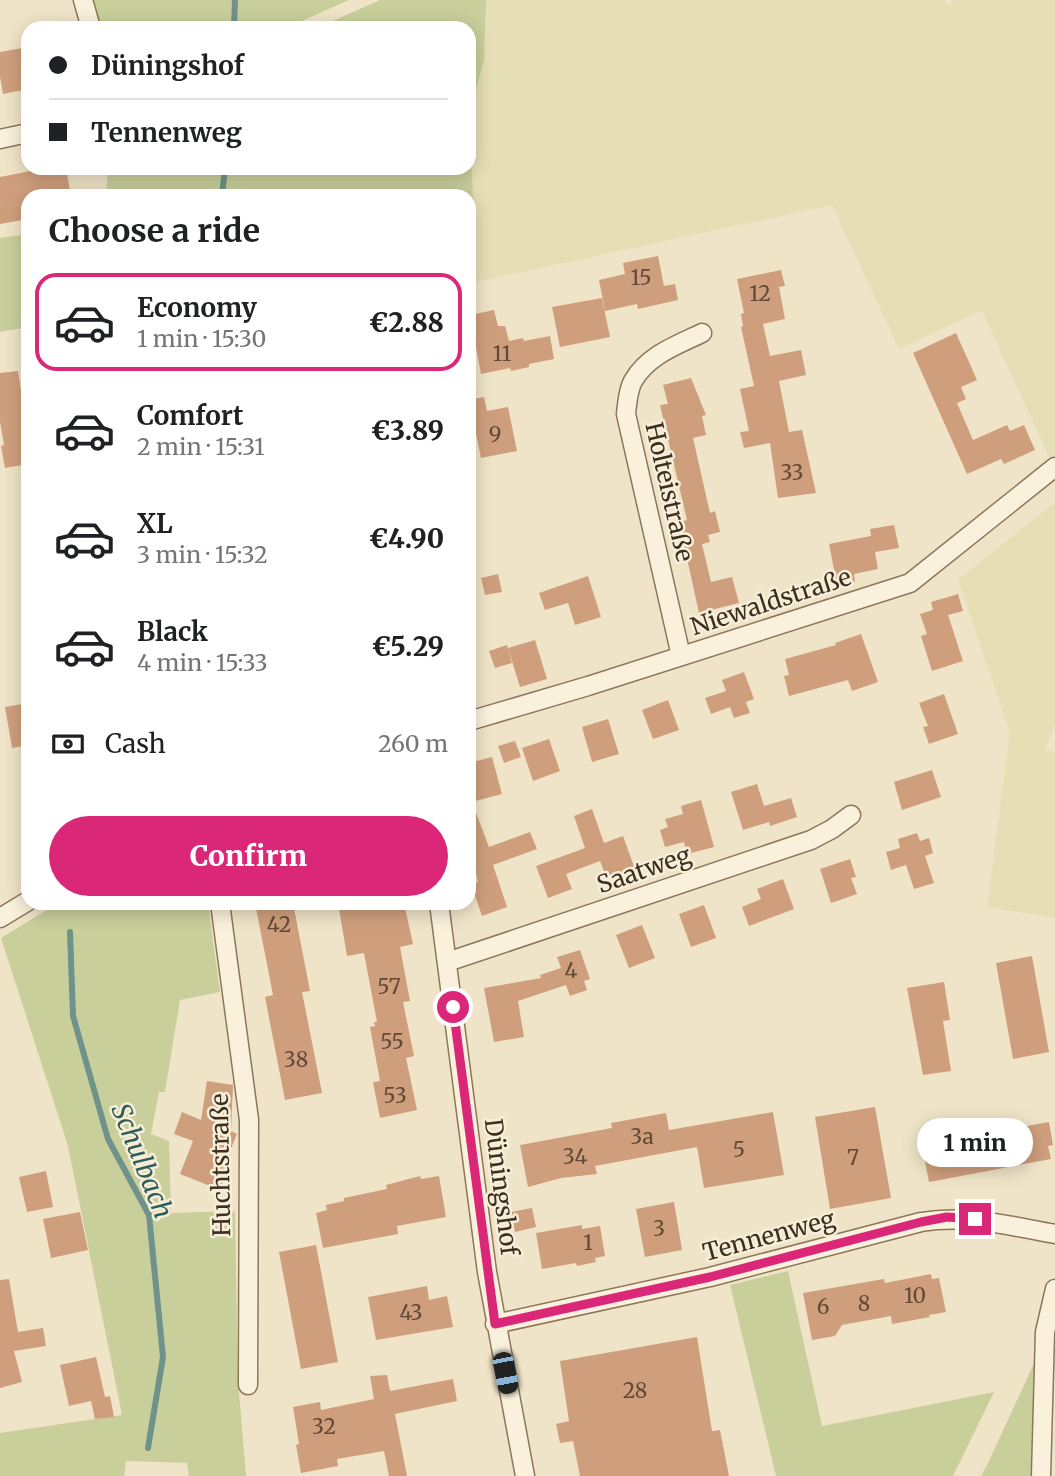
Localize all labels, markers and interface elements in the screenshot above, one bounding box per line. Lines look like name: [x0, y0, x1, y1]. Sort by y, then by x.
text: Düningshof: [91, 49, 244, 82]
text: Tennenweg: [91, 116, 242, 149]
text: Choose a ride: [49, 211, 260, 251]
house number: 15: [630, 264, 652, 291]
house number: 12: [749, 280, 771, 307]
icon: car: [53, 291, 116, 354]
text: Economy: [137, 291, 257, 324]
text: €2.88: [369, 306, 444, 339]
text: 1 min · 15:30: [137, 324, 266, 353]
house number: 11: [493, 340, 511, 367]
icon: car: [53, 399, 116, 462]
text: Comfort: [137, 399, 243, 432]
text: €3.89: [371, 414, 444, 447]
street label: Holteistraße: [638, 419, 701, 565]
house number: 9: [489, 421, 501, 448]
text: 2 min · 15:31: [137, 432, 265, 461]
house number: 33: [780, 459, 804, 486]
icon: car: [53, 507, 116, 570]
text: XL: [137, 507, 173, 540]
text: €4.90: [369, 522, 444, 555]
text: 3 min · 15:32: [137, 540, 268, 569]
street label: Niewaldstraße: [687, 561, 855, 642]
icon: car: [53, 615, 116, 678]
text: Black: [137, 615, 208, 648]
text: €5.29: [371, 630, 444, 663]
text: 4 min · 15:33: [137, 648, 268, 677]
icon: cash: [49, 725, 87, 763]
text: Cash: [105, 727, 166, 760]
text: 260 m: [378, 729, 448, 758]
button: Confirm: [49, 816, 448, 896]
street label: Saatweg: [593, 839, 695, 900]
house number: 42: [267, 911, 291, 938]
house number: 4: [565, 957, 578, 984]
house number: 57: [377, 973, 401, 1000]
route start: [437, 991, 469, 1023]
house number: 55: [380, 1028, 404, 1055]
house number: 38: [284, 1046, 308, 1073]
house number: 53: [383, 1082, 407, 1109]
street label: Huchtstraße: [204, 1093, 237, 1237]
water label: Schulbach: [105, 1099, 180, 1223]
street label: Düningshof: [478, 1117, 525, 1258]
callout: 1 min: [917, 1118, 1033, 1166]
house number: 3a: [630, 1123, 654, 1150]
text: 1 min: [943, 1128, 1007, 1157]
house number: 5: [733, 1136, 745, 1163]
house number: 34: [563, 1143, 587, 1170]
house number: 7: [847, 1144, 859, 1171]
street label: Tennenweg: [699, 1203, 839, 1268]
route end: [959, 1203, 991, 1235]
house number: 3: [653, 1215, 665, 1242]
house number: 1: [583, 1229, 593, 1256]
house number: 10: [904, 1282, 926, 1309]
house number: 8: [858, 1290, 870, 1317]
house number: 6: [817, 1293, 829, 1320]
house number: 43: [399, 1299, 423, 1326]
car: [491, 1350, 520, 1396]
house number: 28: [623, 1377, 647, 1404]
house number: 32: [312, 1413, 336, 1440]

